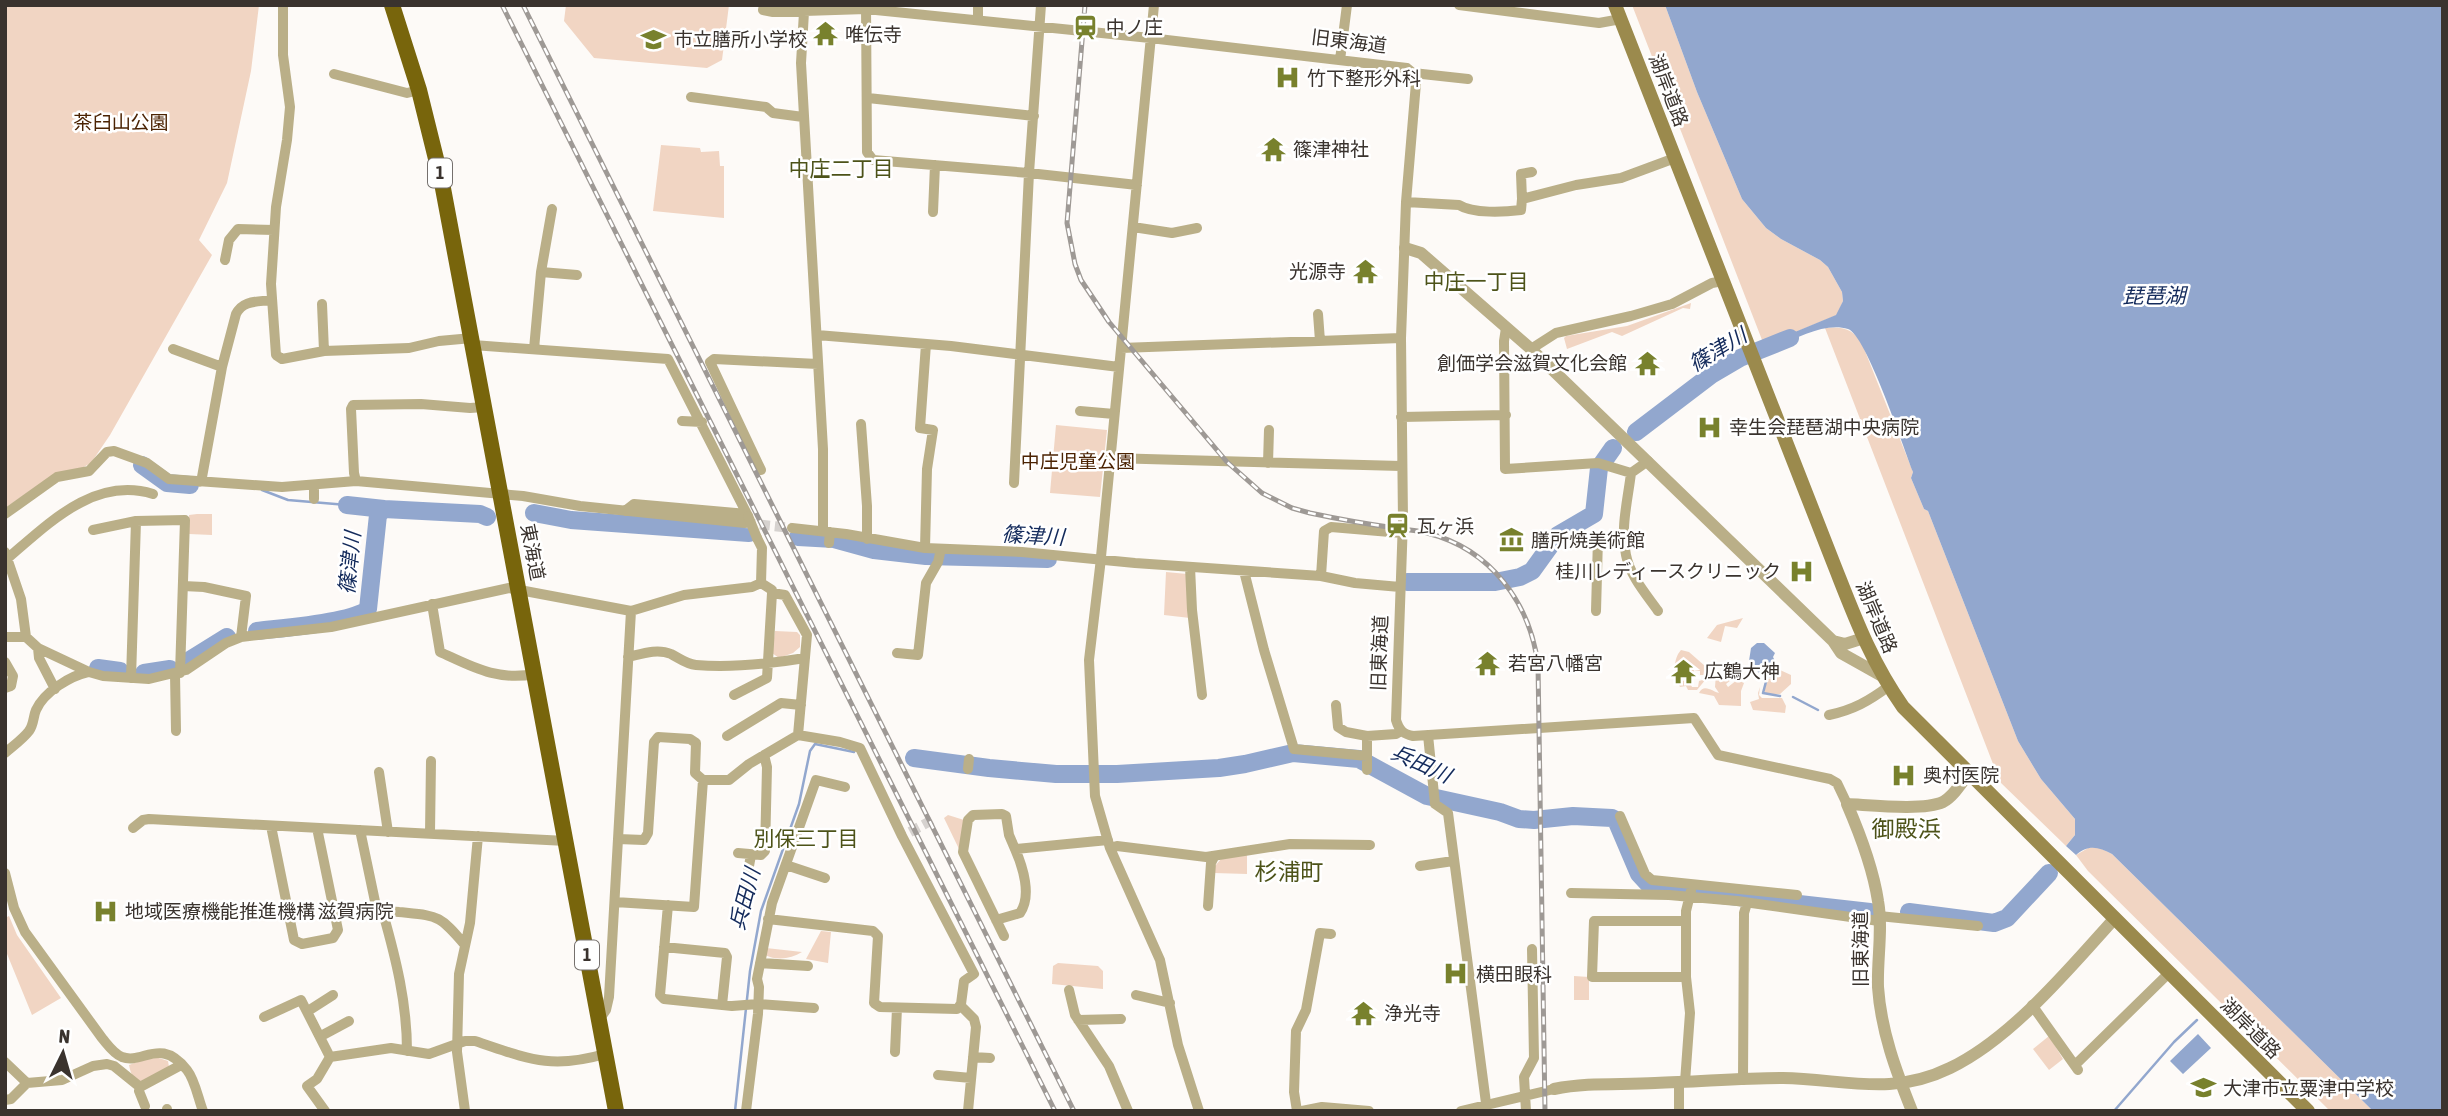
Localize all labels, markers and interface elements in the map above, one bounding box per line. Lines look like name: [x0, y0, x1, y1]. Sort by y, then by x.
station icon: 中ノ庄: [1072, 13, 1100, 41]
place label: 中ノ庄: [1106, 16, 1163, 38]
temple icon: 唯伝寺: [811, 20, 839, 48]
place label: 唯伝寺: [845, 23, 902, 45]
school or university icon: 市立膳所小学校: [640, 25, 668, 53]
street label: 旧東海道: [1310, 25, 1388, 57]
place label: 市立膳所小学校: [674, 28, 807, 50]
street label: 湖岸道路: [1645, 51, 1693, 129]
hospital icon: 竹下整形外科: [1273, 64, 1301, 92]
place label: 竹下整形外科: [1307, 67, 1421, 89]
park label: 茶臼山公園: [73, 111, 169, 133]
temple icon: 篠津神社: [1259, 135, 1287, 163]
place label: 篠津神社: [1293, 138, 1369, 160]
district label: 中庄二丁目: [789, 156, 894, 180]
road number: 1: [428, 158, 452, 188]
temple icon: 光源寺: [1352, 257, 1380, 285]
place label: 光源寺: [1289, 260, 1346, 282]
district label: 中庄一丁目: [1424, 269, 1529, 293]
water label: 琵琶湖: [2123, 283, 2188, 307]
water label: 篠津川: [1684, 322, 1752, 376]
temple icon: 創価学会滋賀文化会館: [1633, 349, 1661, 377]
place label: 創価学会滋賀文化会館: [1437, 352, 1627, 374]
hospital icon: 幸生会琵琶湖中央病院: [1695, 413, 1723, 441]
place label: 幸生会琵琶湖中央病院: [1729, 416, 1919, 438]
park label: 中庄児童公園: [1021, 450, 1135, 472]
station icon: 瓦ヶ浜: [1383, 512, 1411, 540]
place label: 瓦ヶ浜: [1417, 515, 1474, 537]
water label: 篠津川: [1001, 521, 1067, 549]
street label: 東海道: [517, 522, 549, 582]
museum icon: 膳所焼美術館: [1497, 526, 1525, 554]
water label: 篠津川: [334, 528, 364, 595]
place label: 膳所焼美術館: [1531, 529, 1645, 551]
hospital icon: 桂川レディースクリニック: [1787, 557, 1815, 585]
place label: 桂川レディースクリニック: [1555, 560, 1781, 582]
street label: 湖岸道路: [1852, 578, 1902, 656]
street label: 旧東海道: [1367, 615, 1391, 691]
temple icon: 若宮八幡宮: [1474, 649, 1502, 677]
place label: 若宮八幡宮: [1508, 652, 1603, 674]
temple icon: 広鶴大神: [1670, 657, 1698, 685]
place label: 広鶴大神: [1704, 660, 1780, 682]
water label: 兵田川: [1388, 739, 1457, 788]
hospital icon: 奥村医院: [1889, 761, 1917, 789]
place label: 奥村医院: [1923, 764, 1999, 786]
district label: 御殿浜: [1872, 816, 1941, 842]
district label: 別保三丁目: [754, 826, 859, 850]
district label: 杉浦町: [1255, 859, 1324, 885]
water label: 兵田川: [724, 863, 764, 932]
hospital icon: 地域医療機能推進機構 滋賀病院: [91, 897, 119, 925]
place label: 地域医療機能推進機構 滋賀病院: [125, 900, 394, 922]
street label: 旧東海道: [1849, 911, 1871, 987]
road number: 1: [575, 940, 599, 970]
hospital icon: 横田眼科: [1442, 960, 1470, 988]
place label: 横田眼科: [1476, 963, 1552, 985]
street label: 湖岸道路: [2216, 993, 2286, 1063]
temple icon: 浄光寺: [1350, 999, 1378, 1027]
place label: 浄光寺: [1384, 1002, 1441, 1024]
north arrow: [28, 1018, 98, 1088]
text: N: [58, 1025, 71, 1048]
school or university icon: 大津市立粟津中学校: [2189, 1074, 2217, 1102]
place label: 大津市立粟津中学校: [2223, 1077, 2394, 1099]

